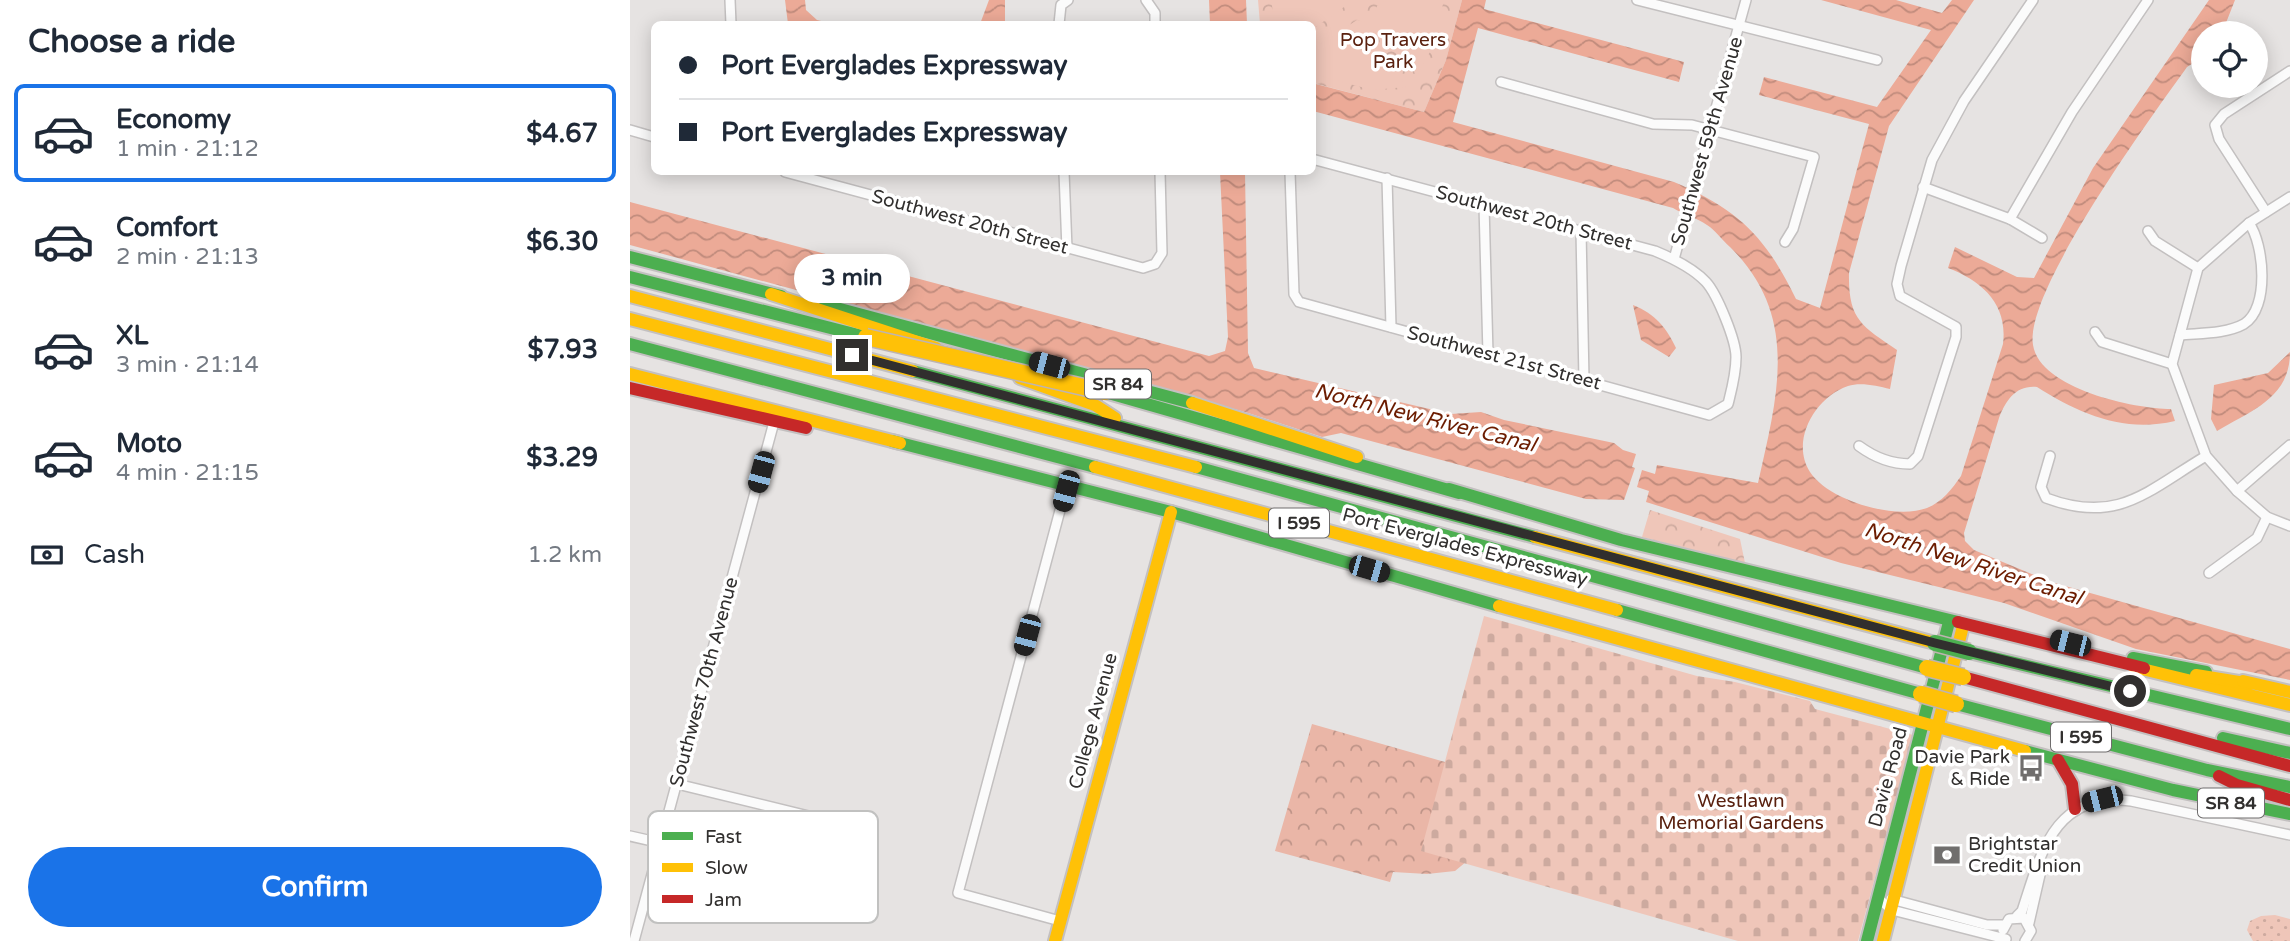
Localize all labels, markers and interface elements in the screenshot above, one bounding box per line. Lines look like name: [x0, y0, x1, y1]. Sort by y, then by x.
map controls: [2191, 21, 2268, 98]
button: locate: [2191, 21, 2268, 98]
text: Choose a ride: [28, 23, 235, 61]
park label: Pop Travers Park: [1340, 29, 1446, 73]
street label: Southwest 59th Avenue: [1667, 34, 1747, 248]
text: Port Everglades Expressway: [721, 50, 1067, 81]
icon: car: [32, 102, 95, 165]
text: Economy: [116, 104, 231, 135]
text: Port Everglades Expressway: [721, 117, 1067, 148]
text: $4.67: [526, 118, 598, 149]
text: 1 min · 21:12: [116, 135, 259, 163]
street label: Southwest 20th Street: [1433, 181, 1635, 255]
street label: Southwest 20th Street: [869, 185, 1071, 259]
icon: car: [32, 210, 95, 273]
text: Comfort: [116, 212, 218, 243]
text: $6.30: [526, 226, 598, 257]
text: 2 min · 21:13: [116, 243, 259, 271]
callout: 3 min: [794, 254, 910, 302]
text: 3 min: [821, 264, 883, 292]
icon: car: [32, 318, 95, 381]
text: XL: [116, 320, 148, 351]
street label: Southwest 21st Street: [1405, 322, 1603, 394]
text: $7.93: [528, 334, 598, 365]
route end: [836, 339, 868, 371]
car: [1026, 349, 1073, 381]
text: 3 min · 21:14: [116, 351, 259, 379]
road number: SR 84: [1085, 370, 1151, 398]
water label: North New River Canal: [1312, 378, 1541, 458]
icon: car: [32, 426, 95, 489]
text: Moto: [116, 428, 182, 459]
text: $3.29: [526, 442, 598, 473]
car: [746, 449, 777, 495]
text: 4 min · 21:15: [116, 459, 259, 487]
car: [1051, 468, 1082, 514]
street label: Port Everglades Expressway: [1340, 504, 1590, 590]
road number: I 595: [1269, 508, 1329, 538]
water label: North New River Canal: [1861, 517, 2087, 612]
icon: cash: [28, 536, 66, 574]
text: Cash: [84, 539, 145, 570]
text: 1.2 km: [528, 541, 602, 569]
car: [1346, 553, 1393, 585]
street label: Southwest 70th Avenue: [665, 575, 743, 789]
car: [1012, 612, 1043, 658]
car: [2048, 628, 2093, 658]
street label: College Avenue: [1064, 650, 1122, 792]
route start: [2114, 675, 2146, 707]
road number: I 595: [2051, 722, 2111, 752]
street label: Davie Road: [1864, 724, 1912, 830]
place label: Davie Park & Ride: [1914, 746, 2010, 790]
bus stop icon: Davie Park & Ride: [2016, 753, 2046, 783]
car: [2080, 784, 2125, 814]
road number: SR 84: [2198, 788, 2264, 818]
park label: Westlawn Memorial Gardens: [1658, 790, 1824, 834]
legend: [648, 811, 878, 923]
text: Fast: [705, 826, 742, 848]
place label: Brightstar Credit Union: [1968, 833, 2081, 877]
bank icon: Brightstar Credit Union: [1932, 840, 1962, 870]
button: Confirm: [28, 847, 602, 927]
text: Slow: [705, 857, 748, 879]
text: Jam: [705, 889, 742, 911]

